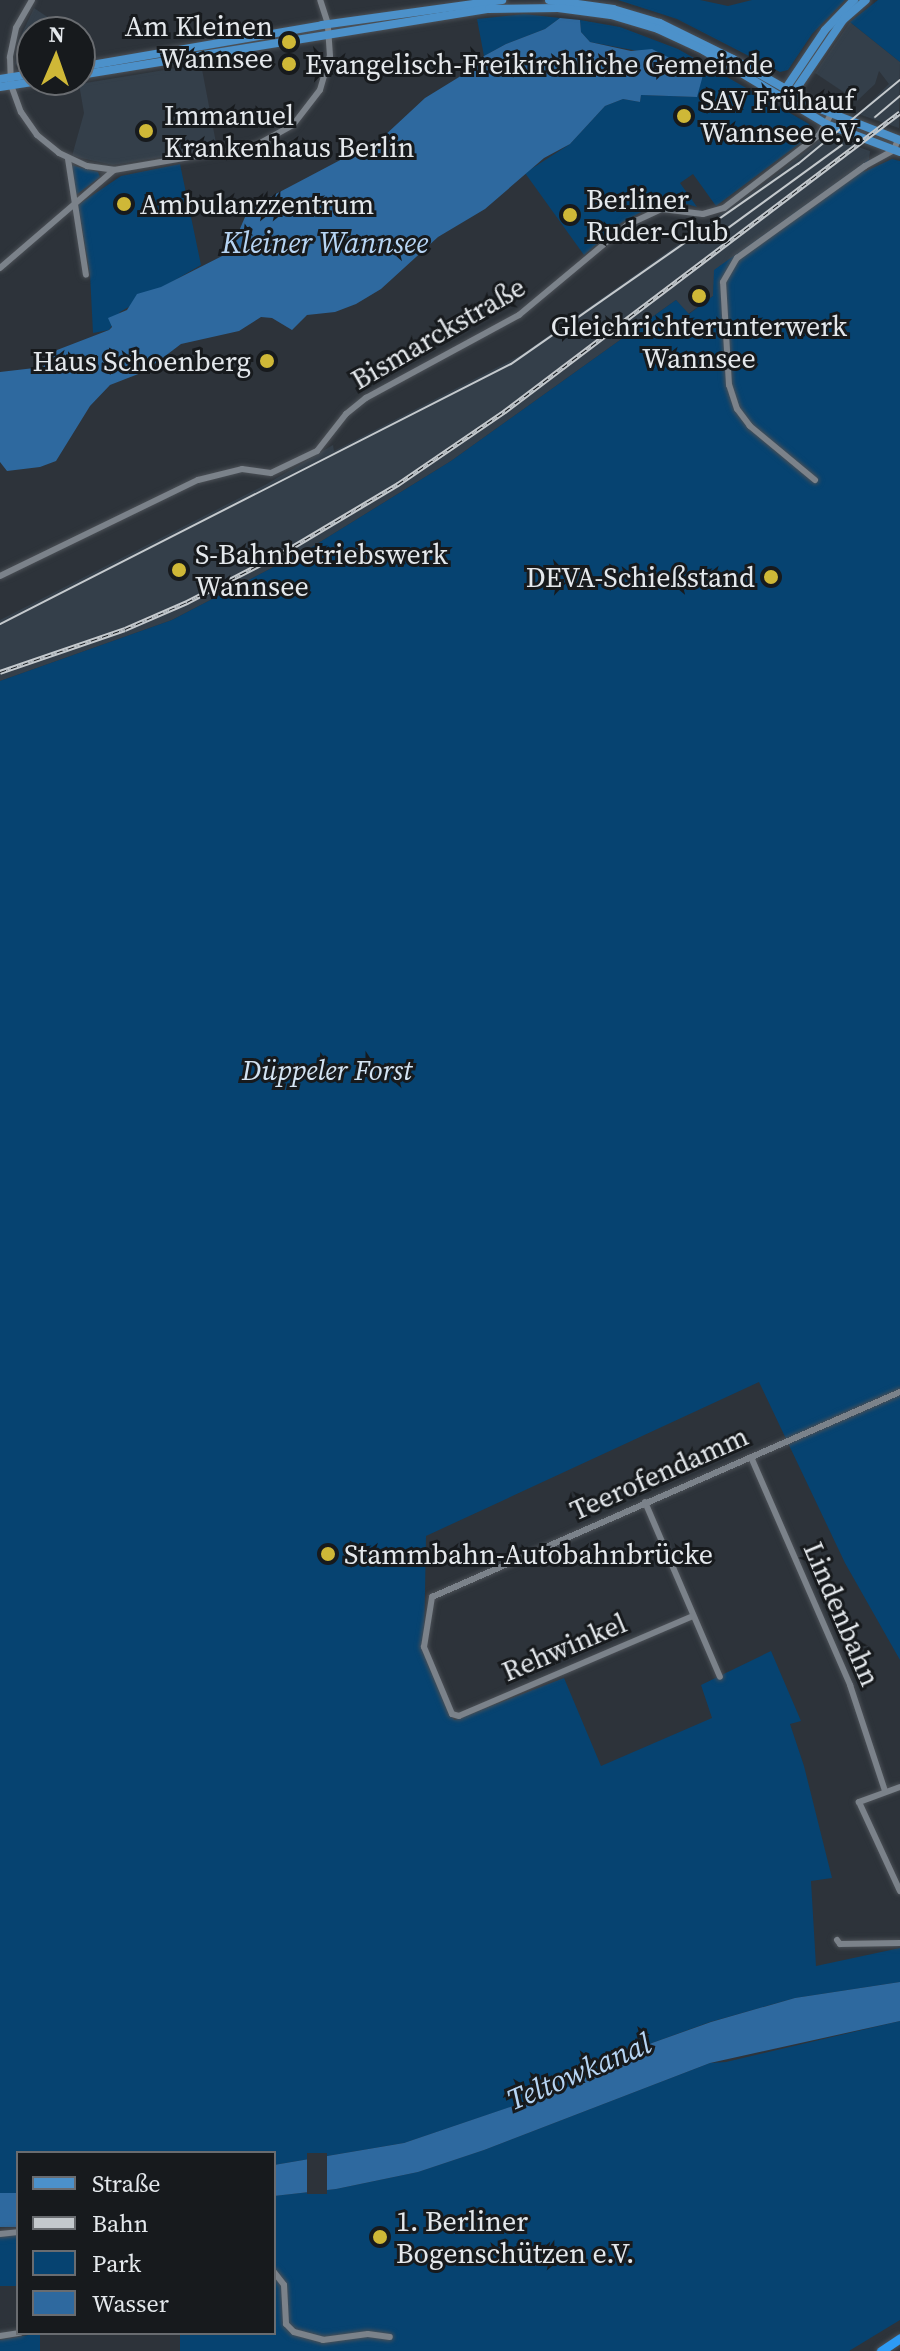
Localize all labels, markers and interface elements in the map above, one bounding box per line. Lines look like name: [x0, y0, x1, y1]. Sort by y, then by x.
place label: Am Kleinen Wannsee: [125, 9, 273, 75]
north arrow: [16, 16, 96, 96]
text: N: [48, 19, 65, 49]
marker: Am Kleinen Wannsee: [280, 33, 298, 51]
place label: Evangelisch-Freikirchliche Gemeinde: [305, 47, 773, 81]
marker: Evangelisch-Freikirchliche Gemeinde: [280, 55, 298, 73]
place label: SAV Frühauf Wannsee e.V.: [700, 83, 862, 149]
place label: Immanuel Krankenhaus Berlin: [164, 98, 414, 164]
marker: SAV Frühauf Wannsee e.V.: [675, 107, 693, 125]
marker: Immanuel Krankenhaus Berlin: [135, 120, 157, 142]
place label: Berliner Ruder-Club: [586, 182, 728, 248]
place label: Ambulanzzentrum: [140, 187, 374, 221]
marker: Ambulanzzentrum: [115, 195, 133, 213]
marker: Berliner Ruder-Club: [561, 206, 579, 224]
water label: Kleiner Wannsee: [222, 225, 428, 261]
street label: Bismarckstraße: [345, 270, 531, 396]
marker: Gleichrichterunterwerk Wannsee: [690, 287, 708, 305]
place label: Gleichrichterunterwerk Wannsee: [551, 309, 847, 375]
place label: Haus Schoenberg: [33, 344, 251, 378]
marker: Haus Schoenberg: [258, 352, 276, 370]
place label: S-Bahnbetriebswerk Wannsee: [195, 537, 448, 603]
place label: DEVA-Schießstand: [526, 560, 755, 594]
marker: S-Bahnbetriebswerk Wannsee: [170, 561, 188, 579]
marker: DEVA-Schießstand: [762, 568, 780, 586]
park label: Düppeler Forst: [242, 1053, 412, 1087]
street label: Teerofendamm: [565, 1419, 753, 1527]
place label: Stammbahn-Autobahnbrücke: [344, 1537, 713, 1571]
street label: Lindenbahn: [797, 1537, 887, 1691]
marker: Stammbahn-Autobahnbrücke: [319, 1545, 337, 1563]
street label: Rehwinkel: [497, 1606, 631, 1688]
water label: Teltowkanal: [502, 2026, 656, 2118]
legend: [16, 2151, 276, 2335]
text: Straße: [92, 2167, 160, 2200]
place label: 1. Berliner Bogenschützen e.V.: [396, 2204, 634, 2270]
text: Bahn: [92, 2207, 148, 2240]
marker: 1. Berliner Bogenschützen e.V.: [371, 2228, 389, 2246]
text: Park: [92, 2247, 141, 2280]
text: Wasser: [92, 2287, 169, 2320]

